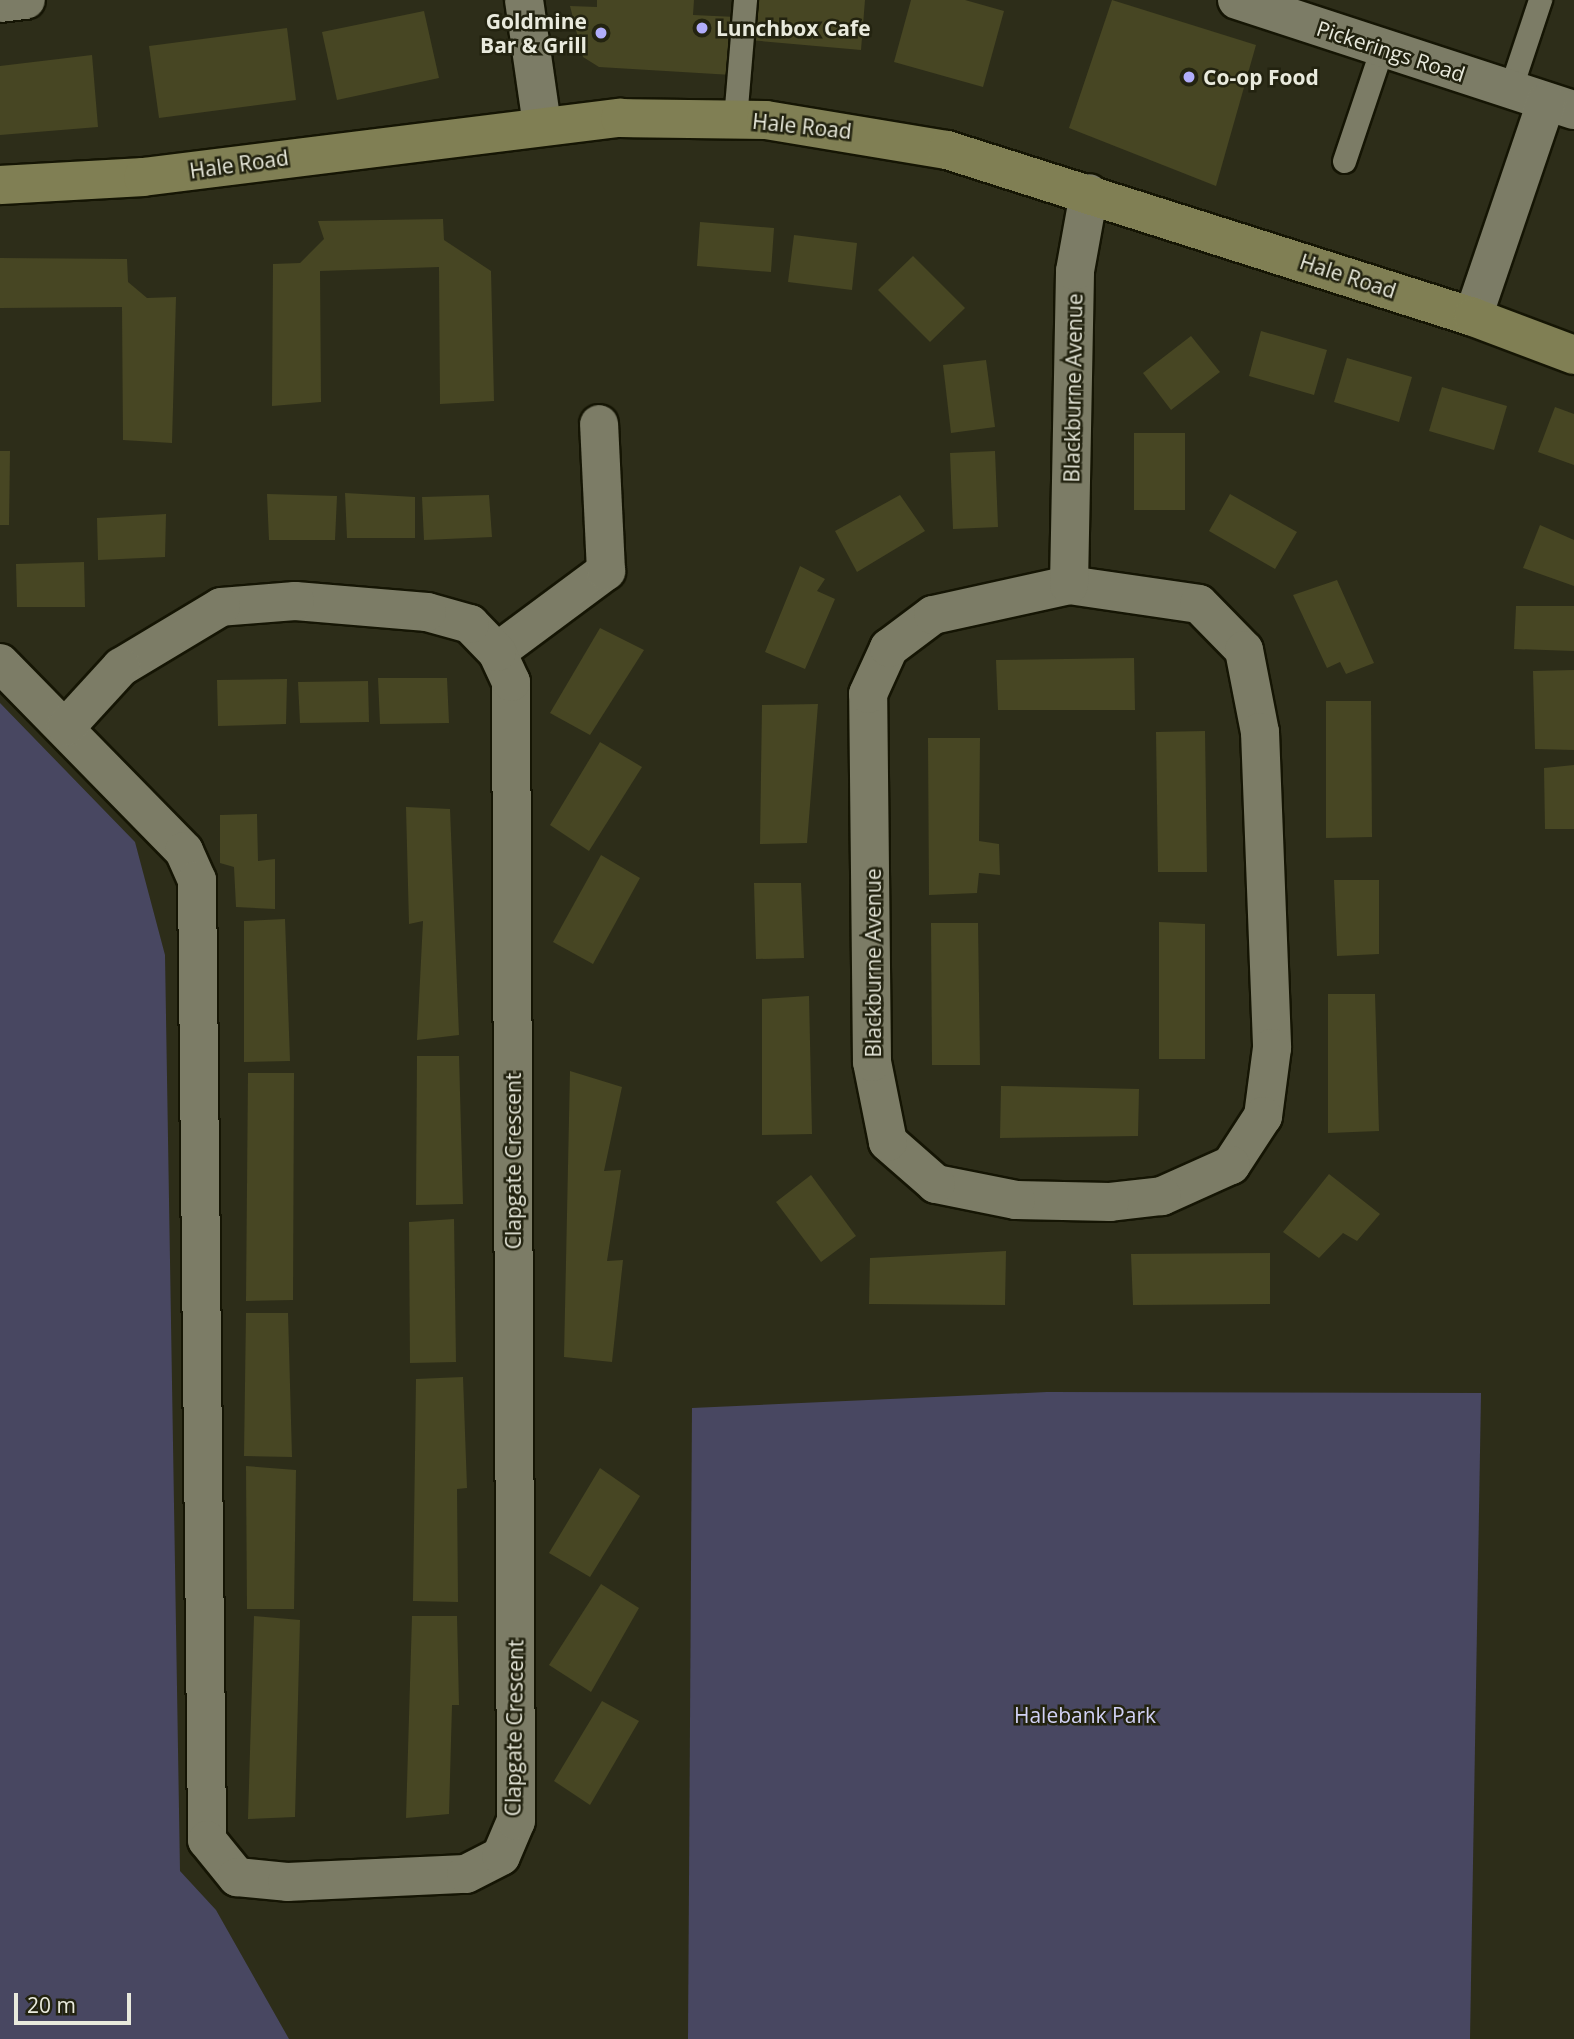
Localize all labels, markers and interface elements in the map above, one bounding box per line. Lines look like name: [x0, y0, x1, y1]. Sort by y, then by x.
place label: Goldmine Bar & Grill: [480, 8, 587, 58]
place label: Lunchbox Cafe: [716, 15, 871, 41]
street label: Pickerings Road: [1314, 15, 1468, 87]
marker: Lunchbox Cafe: [694, 20, 710, 36]
marker: Goldmine Bar & Grill: [593, 25, 609, 41]
place label: Co-op Food: [1203, 64, 1319, 90]
marker: Co-op Food: [1181, 69, 1197, 85]
street label: Hale Road: [751, 108, 853, 144]
street label: Hale Road: [188, 145, 290, 183]
street label: Hale Road: [1297, 249, 1399, 303]
street label: Blackburne Avenue: [1059, 293, 1087, 483]
street label: Blackburne Avenue: [860, 868, 886, 1058]
street label: Clapgate Crescent: [500, 1073, 526, 1249]
street label: Clapgate Crescent: [500, 1639, 528, 1817]
park label: Halebank Park: [1014, 1702, 1156, 1728]
scale bar: [18, 1980, 135, 2024]
text: 20 m: [27, 1991, 76, 2019]

